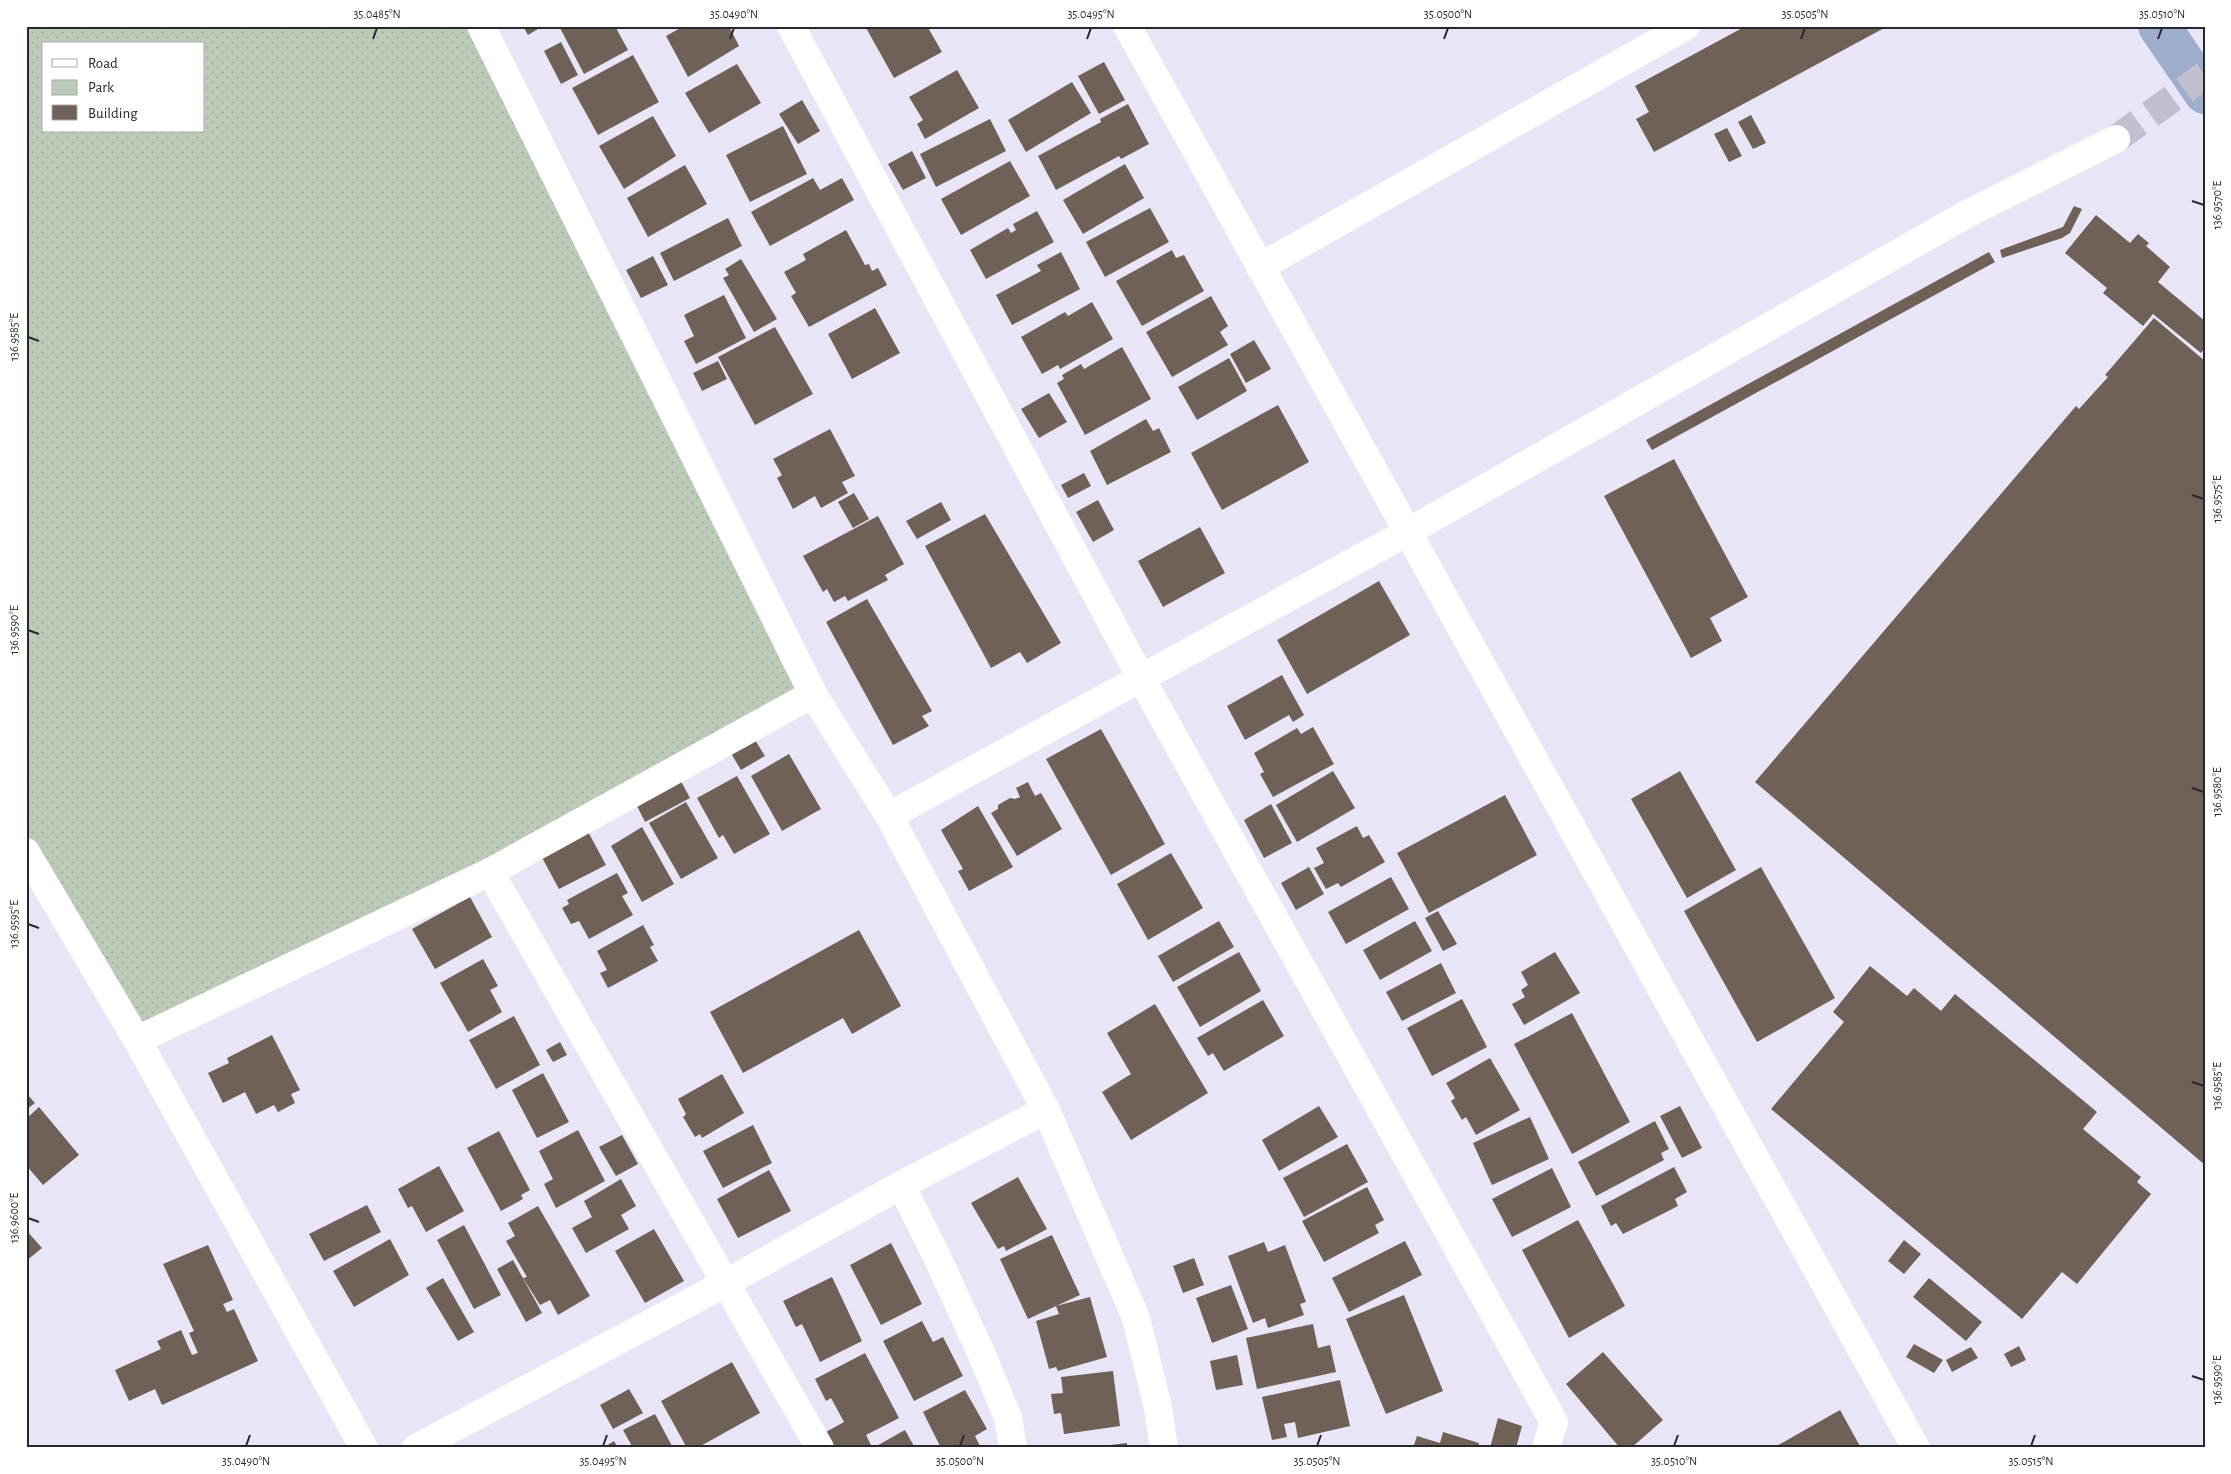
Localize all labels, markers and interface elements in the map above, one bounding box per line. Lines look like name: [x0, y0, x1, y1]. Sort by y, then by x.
text: 35.0485°N: [353, 8, 401, 20]
text: 35.0490°N: [710, 8, 758, 20]
text: 35.0495°N: [1067, 8, 1115, 20]
text: 35.0500°N: [1424, 8, 1472, 20]
text: 35.0505°N: [1781, 8, 1829, 20]
text: 35.0510°N: [2139, 8, 2185, 20]
legend: [42, 42, 205, 132]
text: Road: [88, 56, 118, 71]
text: Park: [88, 80, 114, 95]
text: Building: [88, 106, 138, 121]
text: 136.9570°E: [2211, 180, 2223, 229]
text: 136.9585°E: [8, 313, 20, 361]
text: 136.9575°E: [2211, 475, 2223, 523]
text: 136.9590°E: [8, 605, 20, 655]
text: 136.9580°E: [2211, 767, 2223, 817]
text: 136.9595°E: [8, 900, 20, 948]
text: 136.9585°E: [2211, 1062, 2223, 1110]
text: 136.9600°E: [8, 1192, 20, 1243]
text: 136.9590°E: [2211, 1355, 2223, 1405]
text: 35.0490°N: [222, 1455, 270, 1467]
text: 35.0495°N: [579, 1455, 627, 1467]
text: 35.0500°N: [936, 1455, 984, 1467]
text: 35.0505°N: [1293, 1455, 1341, 1467]
text: 35.0510°N: [1651, 1455, 1697, 1467]
text: 35.0515°N: [2009, 1455, 2053, 1467]

